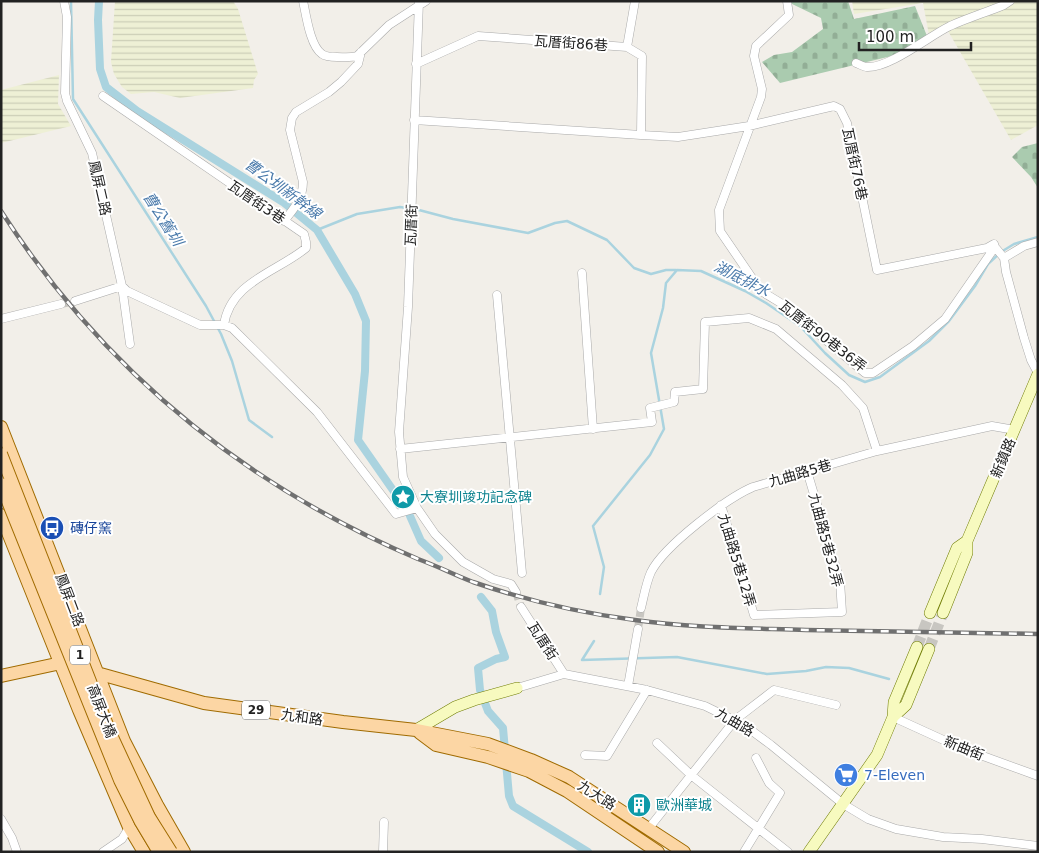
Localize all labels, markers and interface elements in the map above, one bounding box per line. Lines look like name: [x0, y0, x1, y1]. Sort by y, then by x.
scale bar: [859, 20, 972, 52]
text: 100 m: [866, 28, 914, 46]
street label: 瓦厝街86巷: [534, 32, 608, 54]
street label: 瓦厝街76巷: [839, 126, 871, 202]
water label: 曹公圳新幹線: [241, 155, 326, 224]
street label: 鳳屏二路: [86, 159, 114, 217]
street label: 瓦厝街3巷: [226, 177, 288, 227]
water label: 曹公舊圳: [139, 189, 188, 251]
street label: 瓦厝街: [402, 204, 420, 246]
water label: 湖底排水: [711, 257, 774, 301]
street label: 瓦厝街90巷36弄: [776, 297, 870, 375]
street label: 新鎮路: [987, 436, 1019, 480]
street label: 九曲路5巷: [767, 456, 833, 490]
place icon: 大寮圳竣功記念碑: [390, 484, 416, 510]
place label: 大寮圳竣功記念碑: [420, 489, 532, 505]
street label: 九曲路5巷32弄: [806, 491, 846, 589]
street label: 九曲路5巷12弄: [715, 511, 759, 609]
bus stop icon: 磚仔窯: [39, 515, 65, 541]
place label: 磚仔窯: [70, 520, 112, 536]
street label: 鳳屏二路: [52, 571, 88, 629]
street label: 瓦厝街: [525, 619, 561, 663]
road number: 1: [70, 646, 90, 664]
street label: 高屏大橋: [84, 682, 120, 740]
road number: 29: [242, 700, 270, 720]
street label: 九曲路: [713, 705, 757, 739]
street label: 九和路: [280, 706, 324, 728]
street label: 新曲街: [942, 733, 986, 763]
supermarket icon: 7-Eleven: [833, 762, 859, 788]
place label: 7-Eleven: [864, 767, 925, 783]
street label: 九大路: [575, 777, 619, 813]
building icon: 歐洲華城: [626, 792, 652, 818]
place label: 歐洲華城: [656, 797, 712, 813]

